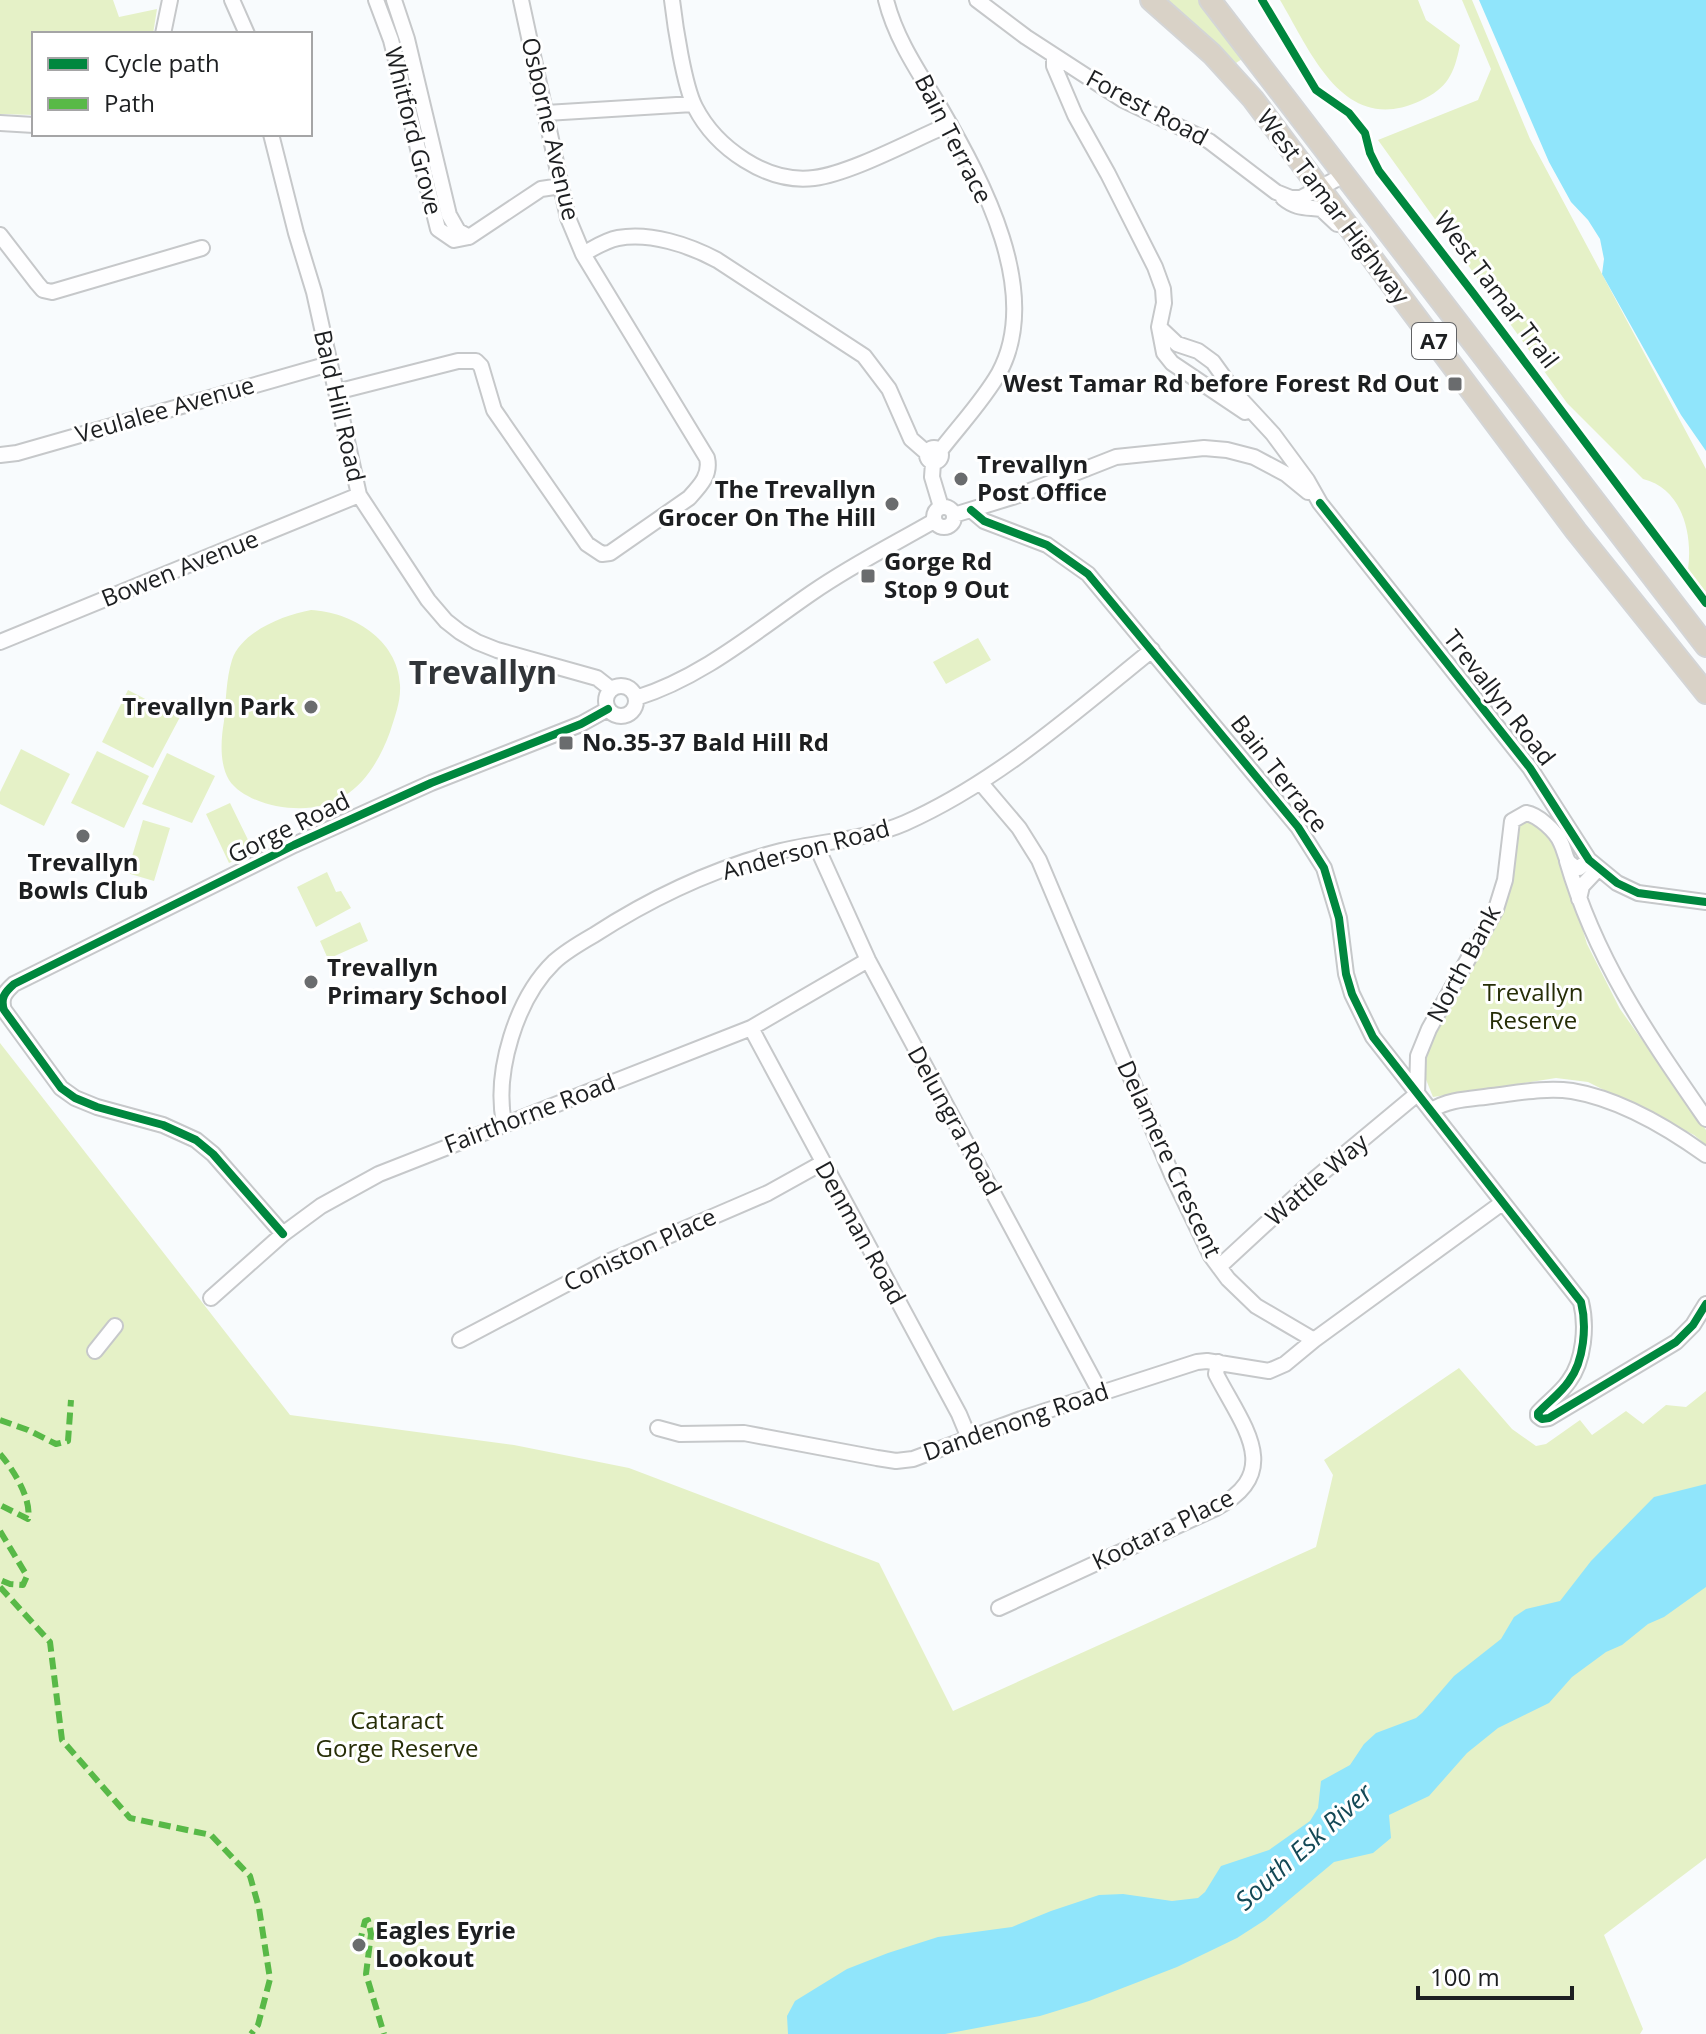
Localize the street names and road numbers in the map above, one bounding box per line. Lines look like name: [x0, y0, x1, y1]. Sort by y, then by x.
street label: Osborne Avenue: [514, 34, 589, 223]
street label: Whitford Grove: [378, 43, 451, 218]
street label: Forest Road: [1081, 61, 1214, 153]
street label: Bain Terrace: [908, 68, 1001, 208]
street label: West Tamar Highway: [1250, 102, 1419, 311]
street label: West Tamar Trail: [1427, 204, 1567, 374]
road number: A7: [1412, 323, 1456, 359]
street label: Bald Hill Road: [307, 326, 374, 485]
street label: Veulalee Avenue: [71, 367, 258, 450]
street label: Bowen Avenue: [96, 521, 263, 614]
street label: Trevallyn Road: [1437, 622, 1564, 772]
street label: Bain Terrace: [1224, 708, 1336, 839]
street label: Gorge Road: [222, 783, 355, 870]
street label: Anderson Road: [718, 810, 893, 887]
street label: North Bank: [1418, 899, 1507, 1028]
street label: Delungra Road: [901, 1040, 1010, 1201]
street label: Delamere Crescent: [1110, 1055, 1230, 1262]
street label: Fairthorne Road: [439, 1065, 620, 1160]
street label: Wattle Way: [1258, 1124, 1375, 1233]
street label: Denman Road: [808, 1155, 914, 1310]
street label: Coniston Place: [558, 1199, 721, 1298]
street label: Dandenong Road: [918, 1373, 1113, 1468]
street label: Kootara Place: [1086, 1480, 1239, 1577]

